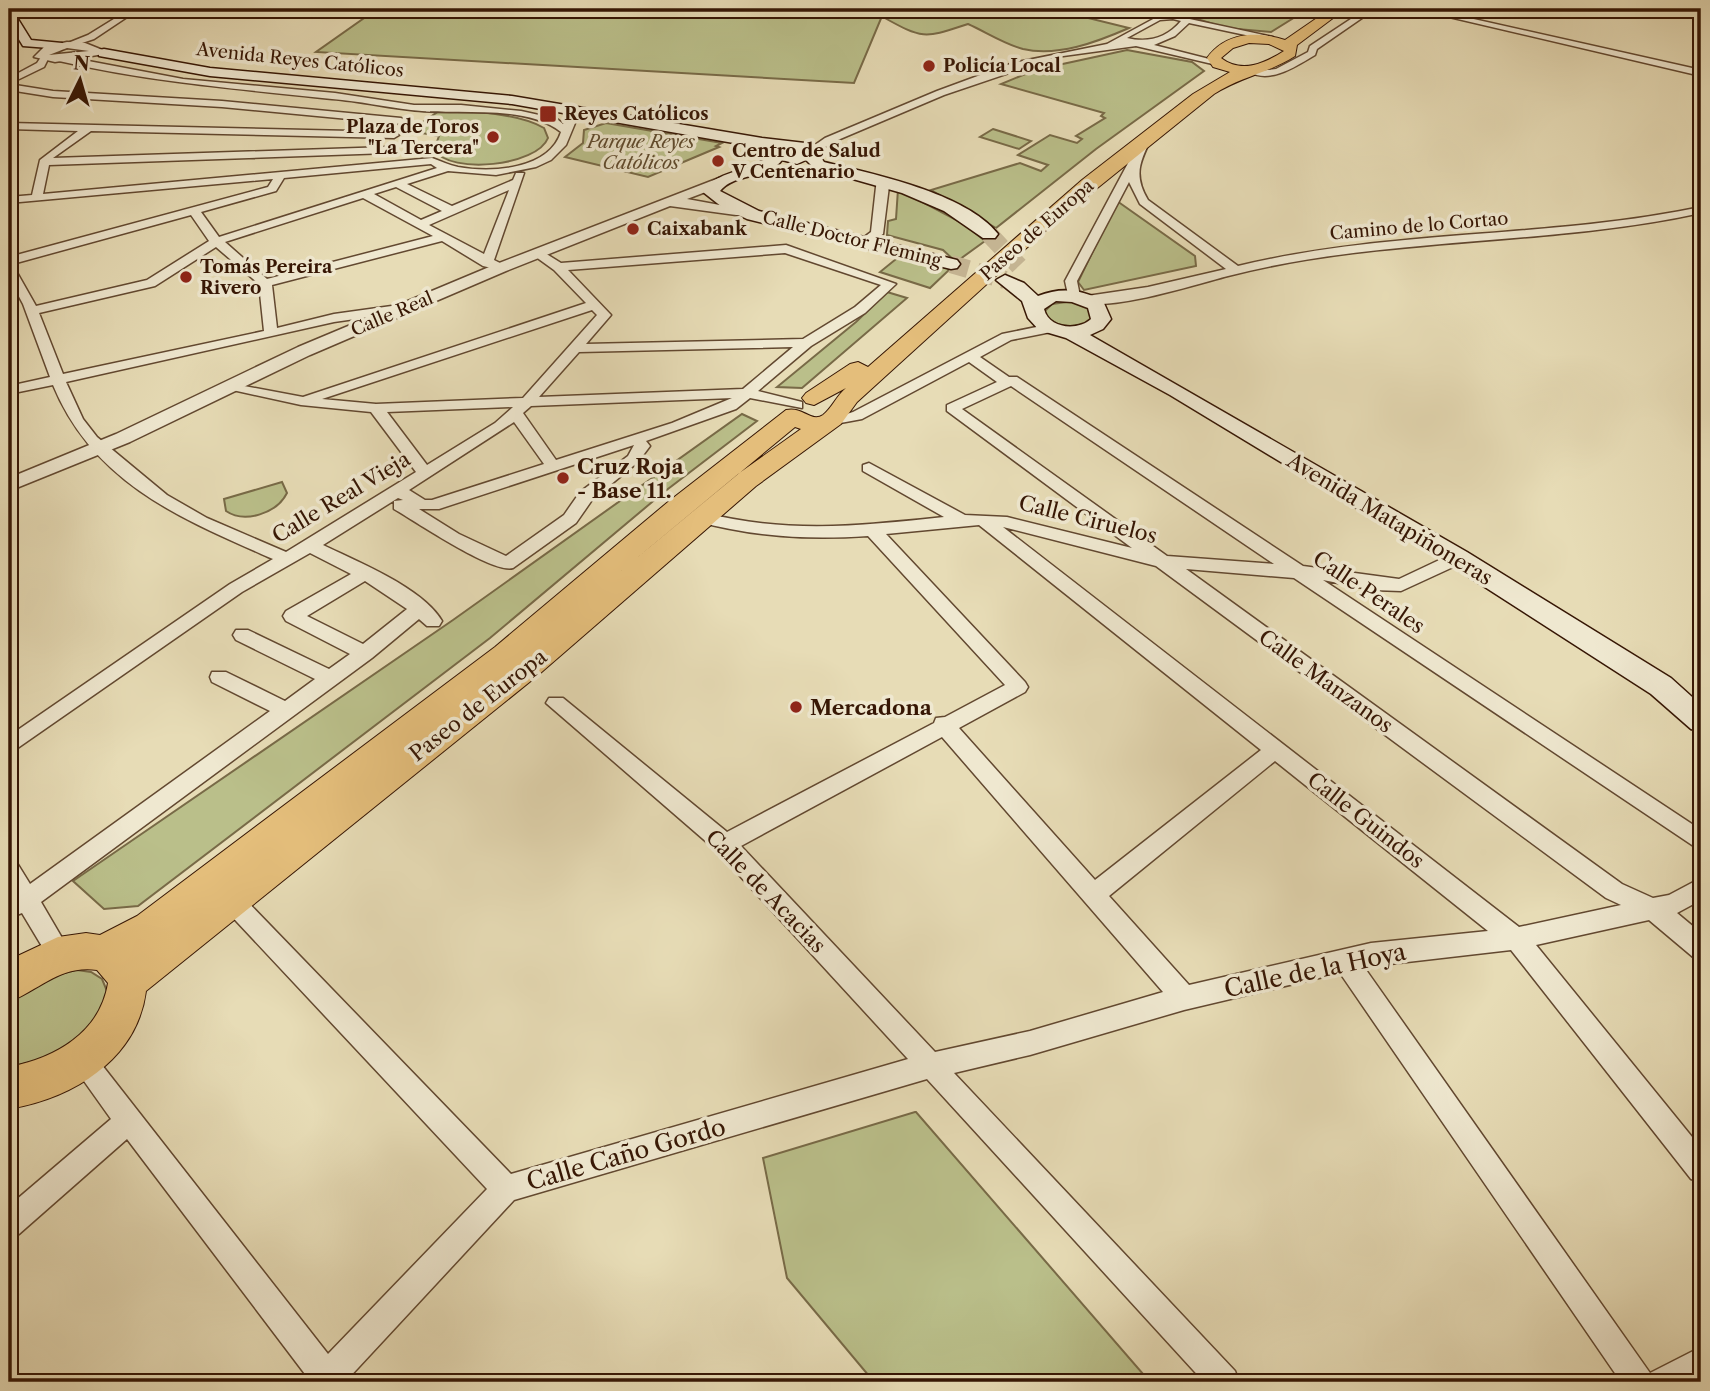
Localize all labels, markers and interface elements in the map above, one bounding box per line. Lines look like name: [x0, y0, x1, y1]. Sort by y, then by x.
street label: Avenida Reyes Católicos: [194, 38, 405, 82]
north arrow: [46, 46, 116, 116]
text: N: [72, 51, 91, 76]
place label: Policía Local: [943, 55, 1061, 77]
marker: Policía Local: [921, 58, 937, 74]
place label: Reyes Católicos: [564, 103, 709, 125]
marker: Reyes Católicos: [538, 104, 558, 124]
place label: Plaza de Toros "La Tercera": [346, 116, 479, 159]
marker: Plaza de Toros "La Tercera": [485, 129, 501, 145]
park label: Parque Reyes Católicos: [585, 131, 695, 174]
place label: Centro de Salud V Centenario: [731, 140, 881, 183]
marker: Centro de Salud V Centenario: [710, 153, 726, 169]
street label: Paseo de Europa: [976, 174, 1099, 285]
street label: Calle Doctor Fleming: [760, 206, 944, 272]
street label: Camino de lo Cortao: [1329, 207, 1509, 245]
place label: Caixabank: [647, 218, 748, 240]
marker: Caixabank: [625, 221, 641, 237]
place label: Tomás Pereira Rivero: [200, 256, 333, 299]
marker: Tomás Pereira Rivero: [178, 269, 194, 285]
street label: Calle Real: [348, 287, 436, 341]
street label: Calle Real Vieja: [267, 445, 415, 548]
street label: Avenida Matapiñoneras: [1282, 447, 1497, 590]
place label: Cruz Roja - Base 11.: [577, 454, 684, 503]
marker: Cruz Roja - Base 11.: [555, 470, 571, 486]
street label: Calle Ciruelos: [1016, 490, 1160, 548]
street label: Calle Perales: [1308, 546, 1430, 638]
street label: Calle Manzanos: [1254, 624, 1398, 738]
street label: Paseo de Europa: [404, 643, 552, 766]
place label: Mercadona: [810, 695, 933, 720]
marker: Mercadona: [788, 699, 804, 715]
street label: Calle Guindos: [1303, 767, 1429, 873]
street label: Calle de Acacias: [701, 824, 831, 958]
street label: Calle de la Hoya: [1222, 937, 1409, 1003]
street label: Calle Caño Gordo: [523, 1112, 729, 1196]

